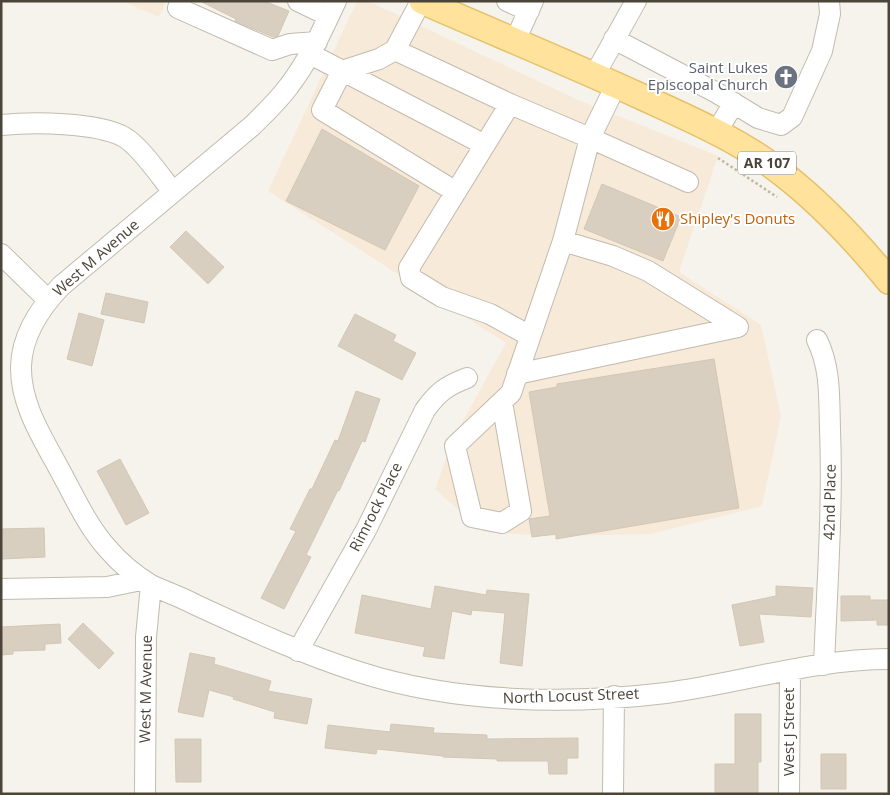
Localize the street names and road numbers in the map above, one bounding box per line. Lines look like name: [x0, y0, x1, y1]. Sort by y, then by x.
road number: AR 107: [738, 152, 796, 174]
street label: West M Avenue: [48, 214, 143, 300]
street label: Rimrock Place: [344, 458, 406, 555]
street label: 42nd Place: [818, 464, 840, 540]
street label: West M Avenue: [134, 635, 156, 743]
street label: North Locust Street: [502, 683, 639, 707]
street label: West J Street: [778, 688, 798, 776]

